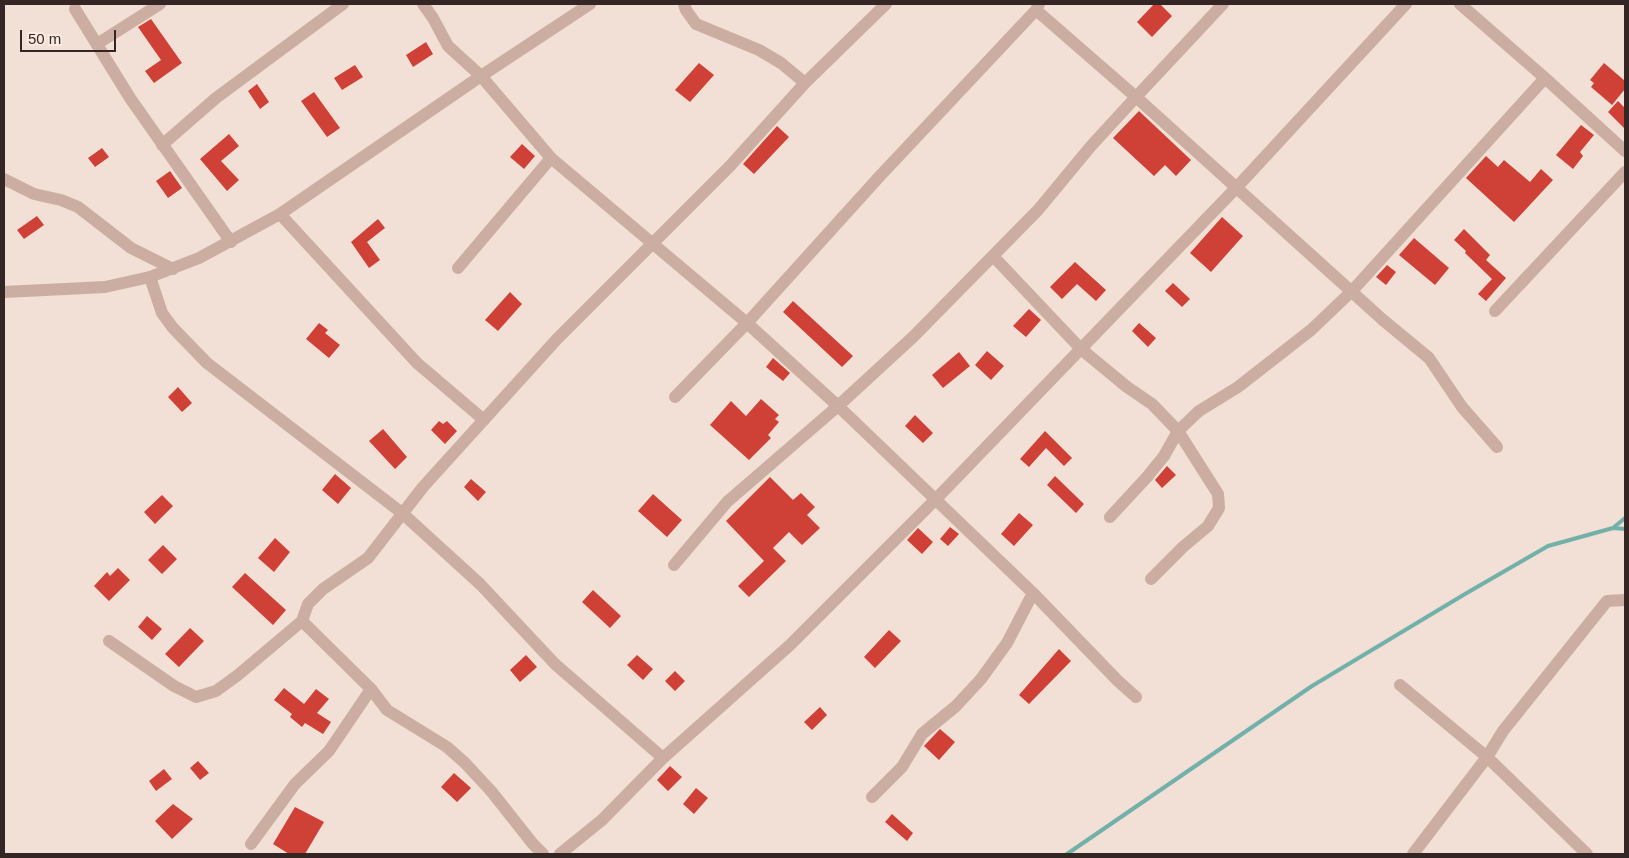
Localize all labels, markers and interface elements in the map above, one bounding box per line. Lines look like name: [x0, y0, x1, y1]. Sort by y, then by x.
scale bar: [22, 20, 119, 52]
text: 50 m: [28, 30, 61, 47]

